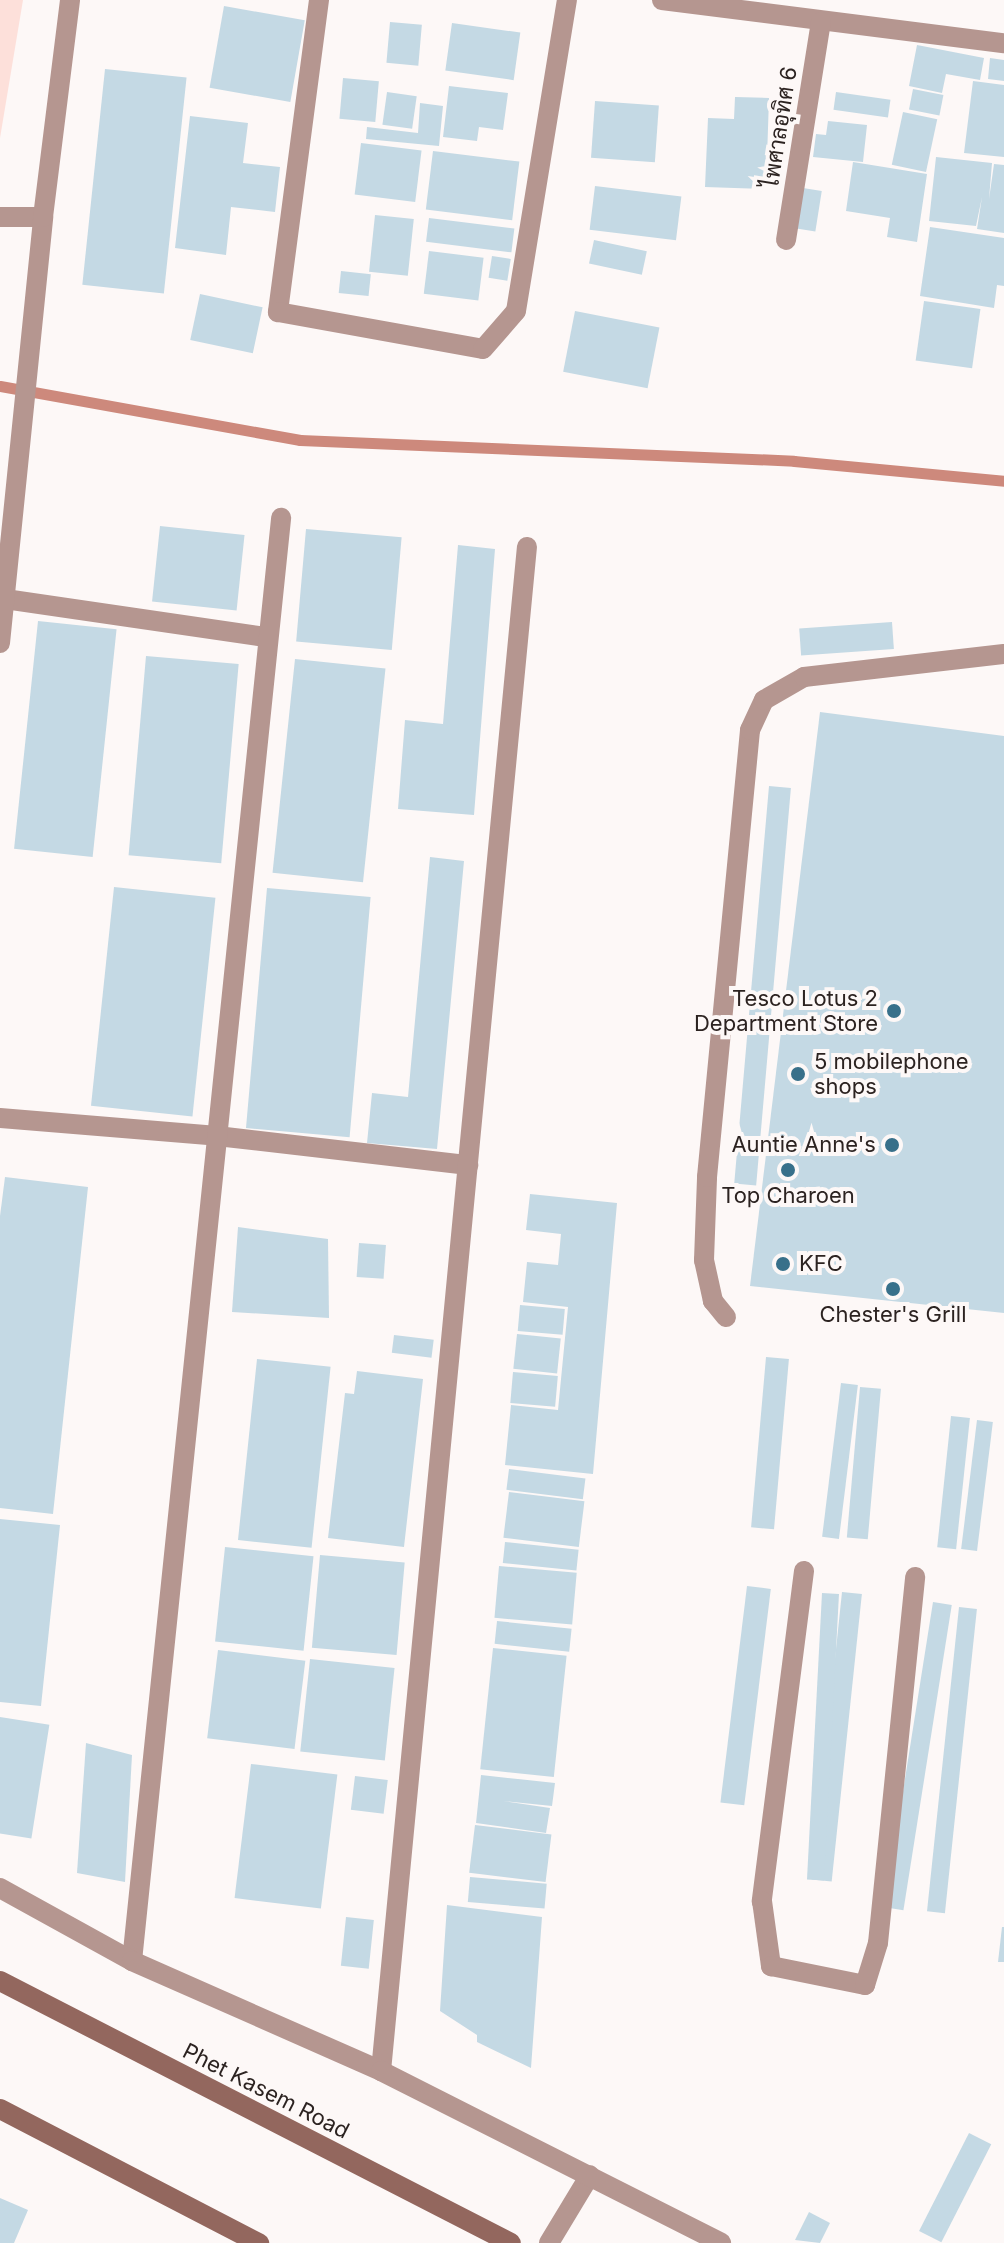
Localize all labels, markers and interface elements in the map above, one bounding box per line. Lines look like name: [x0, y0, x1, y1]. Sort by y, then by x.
street label: ไพศาลอุทิศ 6: [757, 65, 803, 189]
place label: Tesco Lotus 2 Department Store: [694, 985, 878, 1036]
marker: Tesco Lotus 2 Department Store: [885, 1002, 903, 1020]
place label: 5 mobilephone shops: [814, 1048, 968, 1100]
marker: 5 mobilephone shops: [789, 1065, 807, 1083]
place label: Auntie Anne's: [731, 1132, 876, 1158]
marker: Auntie Anne's: [883, 1136, 901, 1154]
marker: Top Charoen: [779, 1161, 797, 1179]
place label: Top Charoen: [721, 1183, 855, 1209]
place label: KFC: [799, 1251, 843, 1277]
marker: KFC: [774, 1255, 792, 1273]
marker: Chester's Grill: [884, 1280, 902, 1298]
place label: Chester's Grill: [819, 1302, 967, 1328]
street label: Phet Kasem Road: [178, 2038, 354, 2144]

